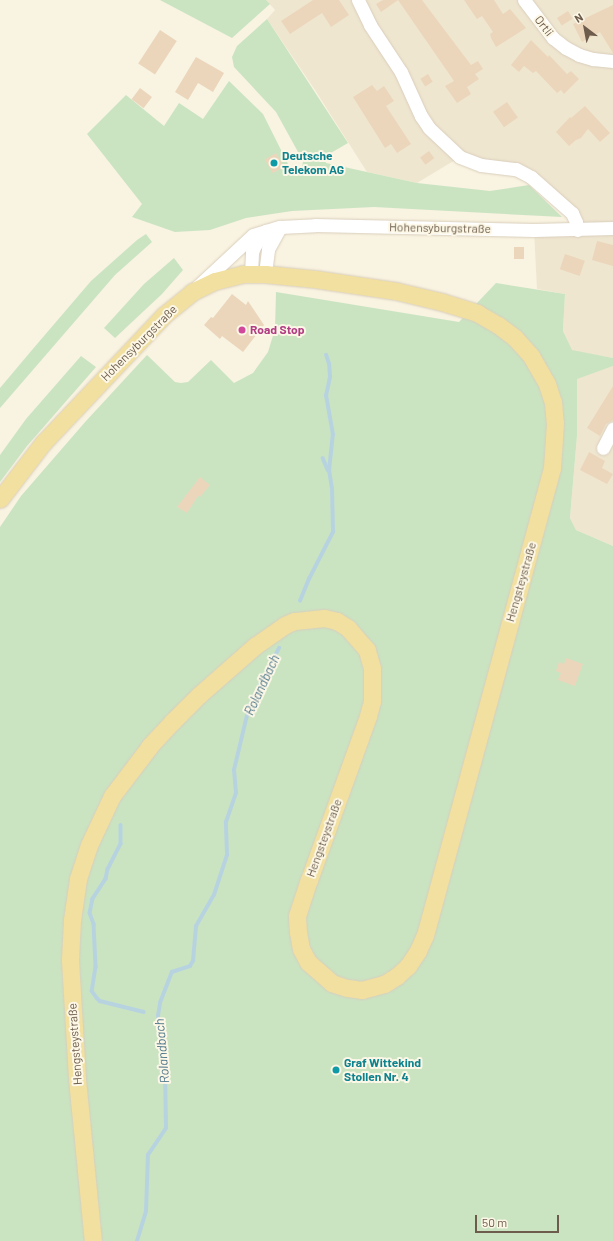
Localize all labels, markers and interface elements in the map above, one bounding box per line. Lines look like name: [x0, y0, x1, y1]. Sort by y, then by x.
north arrow: [565, 8, 605, 48]
text: N: [572, 10, 585, 25]
street label: Ortli: [531, 13, 557, 39]
place label: Deutsche Telekom AG: [282, 149, 344, 177]
marker: Deutsche Telekom AG: [269, 158, 279, 168]
street label: Hohensyburgstraße: [389, 220, 491, 236]
street label: Hohensyburgstraße: [98, 302, 180, 384]
place label: Road Stop: [250, 323, 305, 337]
marker: Road Stop: [237, 325, 247, 335]
street label: Hengsteystraße: [503, 541, 539, 623]
water label: Rolandbach: [241, 652, 283, 718]
street label: Hengsteystraße: [303, 797, 345, 879]
street label: Hengsteystraße: [65, 1003, 85, 1085]
water label: Rolandbach: [151, 1018, 173, 1084]
place label: Graf Wittekind Stollen Nr. 4: [344, 1056, 421, 1084]
marker: Graf Wittekind Stollen Nr. 4: [331, 1065, 341, 1075]
scale bar: [477, 1207, 561, 1233]
text: 50 m: [482, 1215, 507, 1229]

